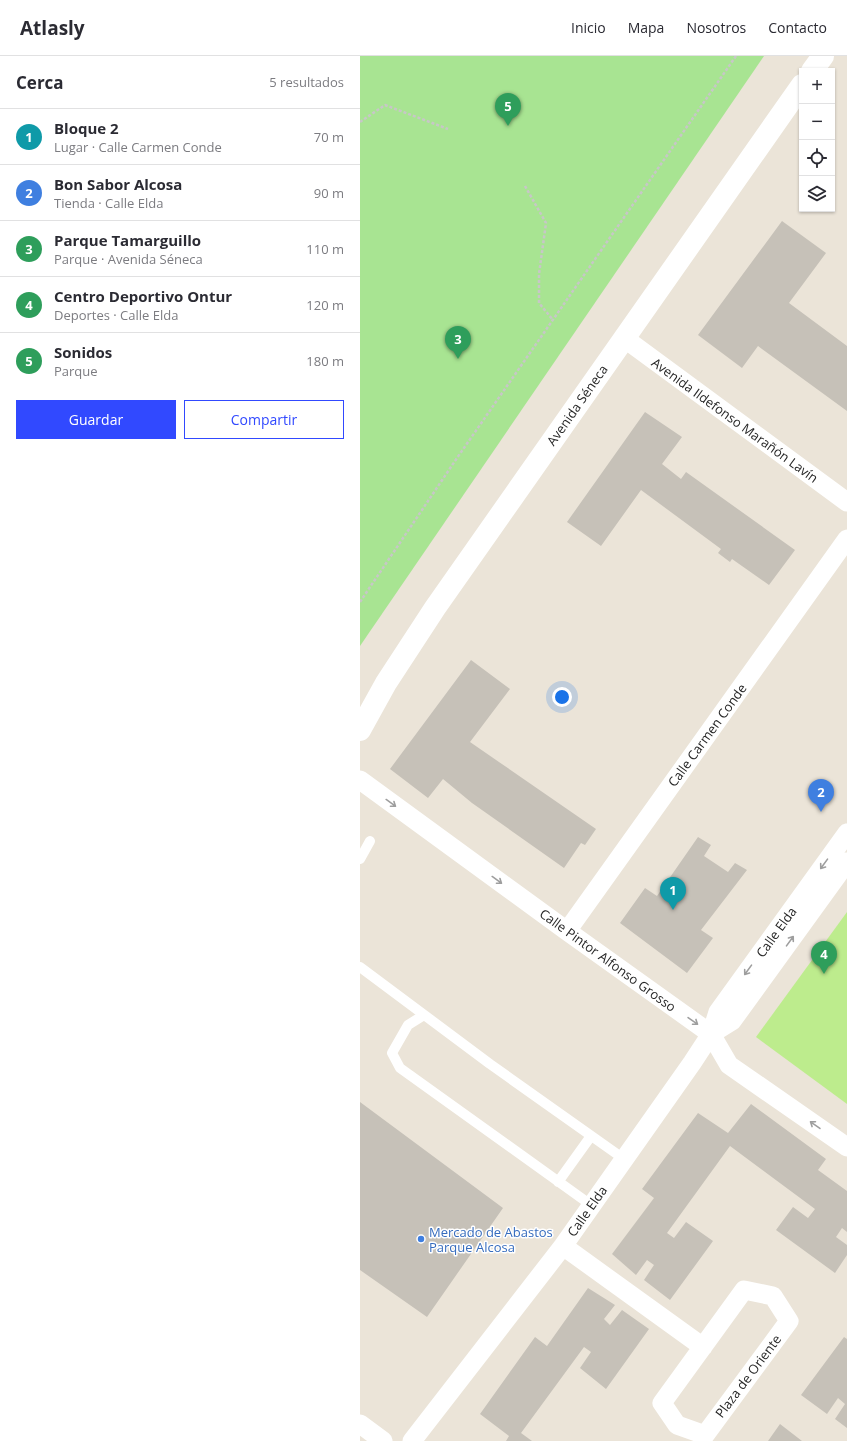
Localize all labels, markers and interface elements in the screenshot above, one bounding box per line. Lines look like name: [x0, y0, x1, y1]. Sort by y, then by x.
text: Atlasly: [20, 15, 85, 41]
text: Inicio: [571, 18, 606, 37]
text: Mapa: [628, 18, 664, 37]
text: Nosotros: [686, 18, 746, 37]
text: Contacto: [768, 18, 827, 37]
map controls: [799, 68, 835, 212]
button: +: [799, 68, 835, 104]
text: Cerca: [16, 71, 64, 94]
text: 5 resultados: [269, 73, 344, 91]
pin: 5: [495, 93, 521, 126]
button: −: [799, 104, 835, 140]
text: Bloque 2: [54, 118, 119, 138]
text: 1: [25, 128, 33, 146]
text: 70 m: [314, 128, 344, 146]
text: Lugar · Calle Carmen Conde: [54, 138, 222, 156]
button: locate: [799, 140, 835, 176]
text: Bon Sabor Alcosa: [54, 174, 182, 194]
button: layers: [799, 176, 835, 212]
text: 2: [25, 184, 33, 202]
text: 90 m: [314, 184, 344, 202]
text: Tienda · Calle Elda: [54, 194, 163, 212]
text: Parque Tamarguillo: [54, 230, 201, 250]
text: 3: [25, 240, 33, 258]
text: 110 m: [306, 240, 344, 258]
text: Parque · Avenida Séneca: [54, 250, 203, 268]
text: Centro Deportivo Ontur: [54, 286, 232, 306]
text: 4: [25, 296, 33, 314]
text: 120 m: [306, 296, 344, 314]
text: Deportes · Calle Elda: [54, 306, 178, 324]
pin: 3: [445, 326, 471, 359]
text: Sonidos: [54, 342, 112, 362]
text: 5: [25, 352, 33, 370]
text: 180 m: [306, 352, 344, 370]
street label: Avenida Ildefonso Marañón Lavín: [648, 353, 822, 487]
street label: Avenida Séneca: [542, 361, 612, 449]
text: Parque: [54, 362, 98, 380]
button: Guardar: [16, 400, 176, 439]
button: Compartir: [184, 400, 344, 439]
street label: Calle Carmen Conde: [663, 680, 751, 790]
your location: [552, 687, 572, 707]
pin: 2: [808, 779, 834, 812]
one-way arrow: [386, 799, 397, 807]
one-way arrow: [820, 859, 828, 870]
one-way arrow: [491, 876, 502, 884]
pin: 1: [660, 877, 686, 910]
street label: Calle Elda: [752, 903, 800, 961]
street label: Calle Pintor Alfonso Grosso: [536, 904, 680, 1016]
one-way arrow: [785, 936, 794, 947]
pin: 4: [811, 941, 837, 974]
one-way arrow: [744, 964, 752, 975]
one-way arrow: [687, 1017, 698, 1025]
one-way arrow: [810, 1121, 821, 1129]
street label: Calle Elda: [563, 1182, 611, 1240]
place label: Mercado de Abastos Parque Alcosa: [429, 1223, 553, 1256]
marker: Mercado de Abastos Parque Alcosa: [416, 1234, 426, 1244]
street label: Plaza de Oriente: [711, 1331, 785, 1421]

